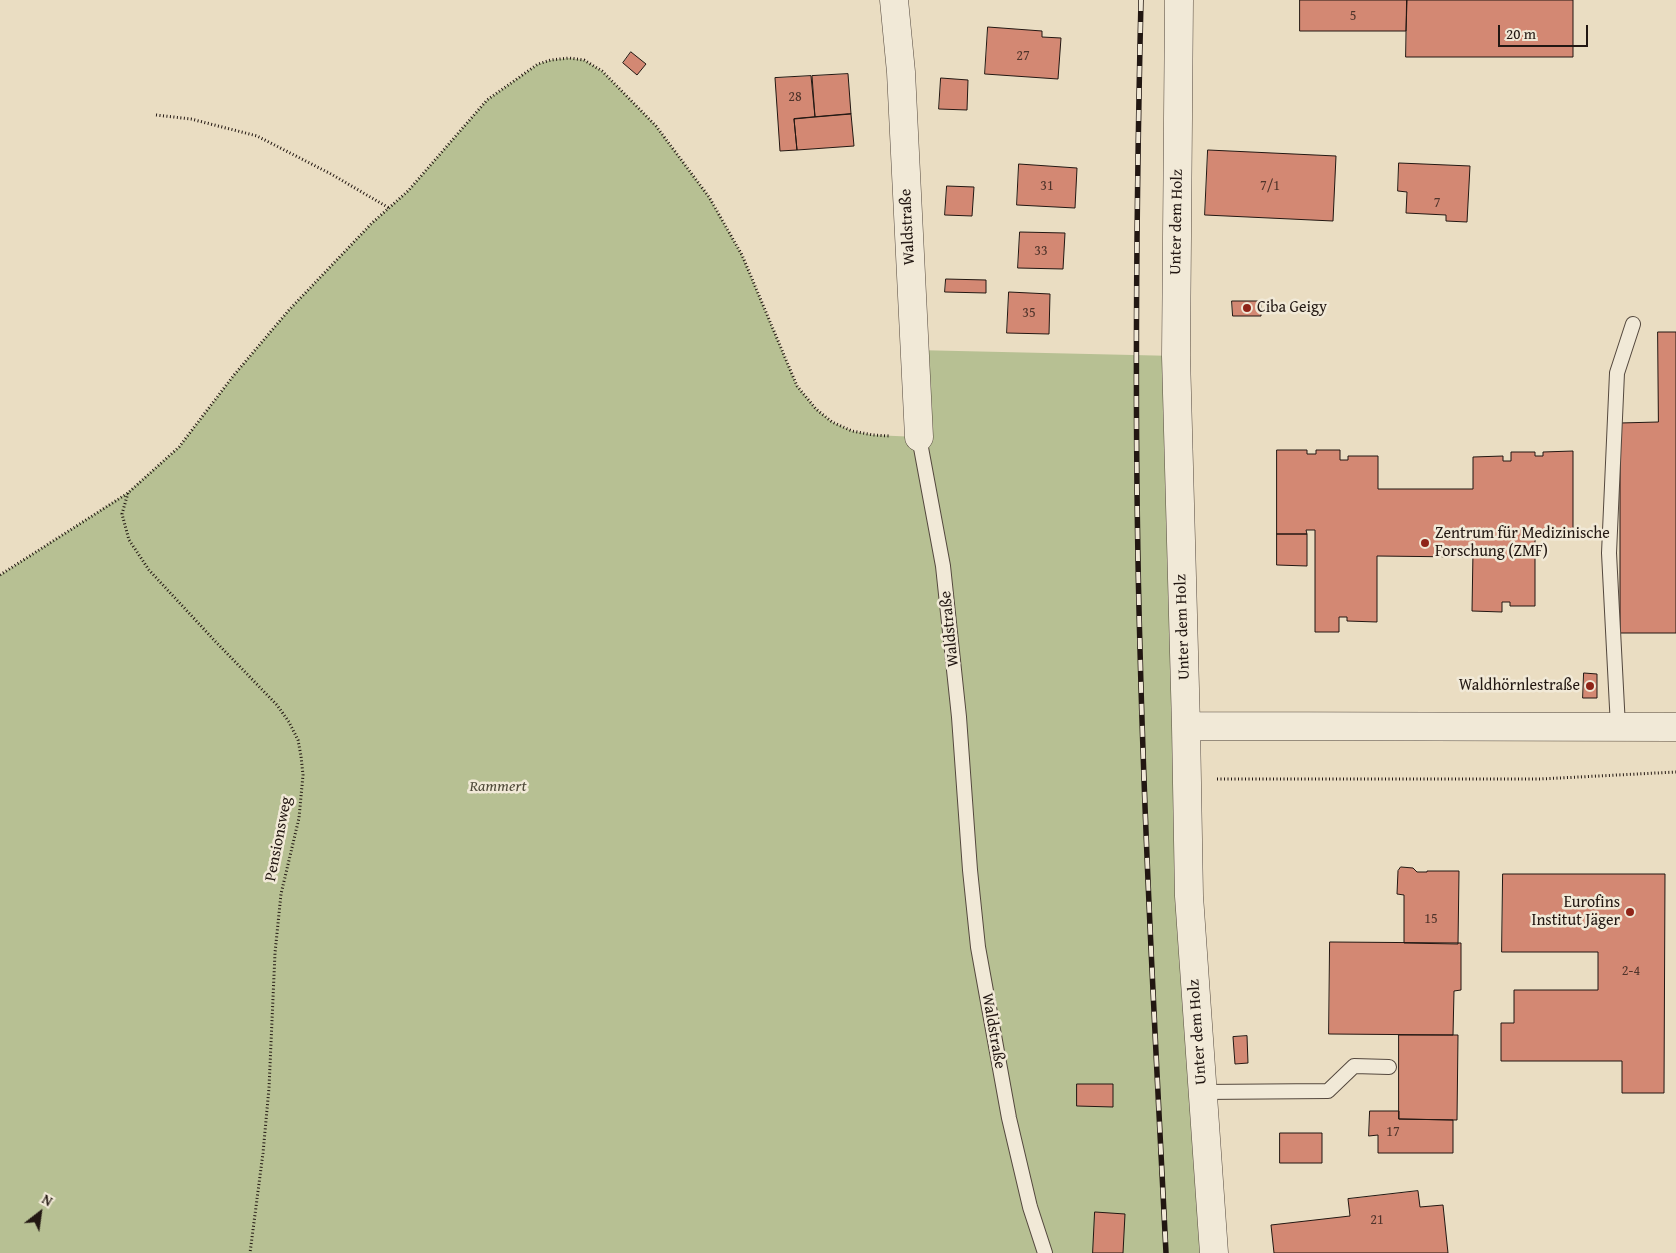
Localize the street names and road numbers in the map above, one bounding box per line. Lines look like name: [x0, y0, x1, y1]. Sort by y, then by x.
street label: Unter dem Holz: [1166, 169, 1188, 275]
street label: Waldstraße: [896, 188, 920, 266]
street label: Unter dem Holz: [1172, 574, 1194, 680]
street label: Waldstraße: [936, 590, 964, 668]
street label: Pensionsweg: [261, 795, 297, 883]
street label: Unter dem Holz: [1185, 979, 1211, 1085]
street label: Waldstraße: [977, 992, 1009, 1070]

